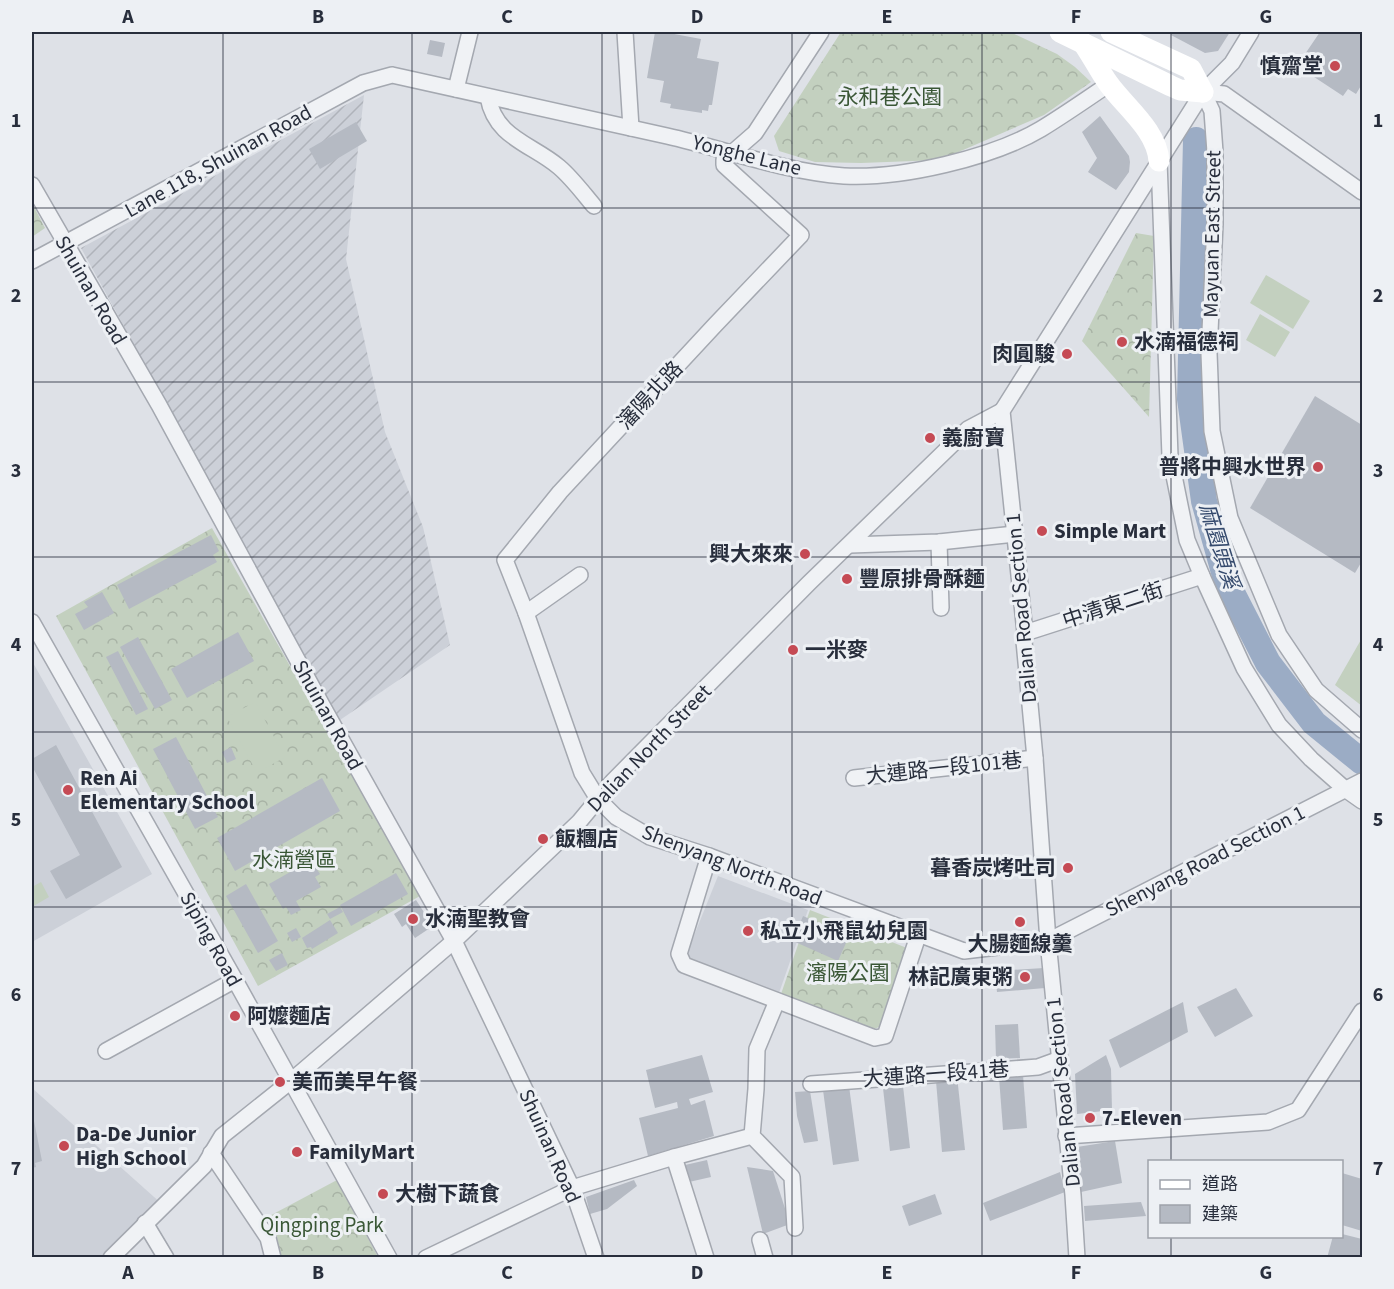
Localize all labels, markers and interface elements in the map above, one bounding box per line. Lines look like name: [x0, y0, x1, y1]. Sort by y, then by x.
text: A: [121, 3, 134, 31]
text: B: [312, 3, 324, 31]
text: C: [501, 3, 513, 31]
text: D: [691, 3, 703, 31]
text: E: [882, 3, 892, 31]
text: F: [1071, 3, 1081, 31]
text: G: [1260, 3, 1272, 31]
place label: 慎齋堂: [1260, 51, 1323, 81]
marker: 慎齋堂: [1328, 59, 1342, 73]
park label: 永和巷公園: [838, 82, 943, 112]
street label: Lane 118, Shuinan Road: [119, 97, 317, 225]
text: 1: [11, 107, 21, 135]
text: 1: [1373, 107, 1383, 135]
street label: Yonghe Lane: [688, 127, 805, 183]
street label: Mayuan East Street: [1196, 150, 1228, 318]
street label: Shuinan Road: [47, 230, 135, 350]
text: 2: [11, 282, 21, 310]
text: 2: [1373, 282, 1383, 310]
place label: 水湳福德祠: [1134, 327, 1239, 357]
marker: 水湳福德祠: [1115, 335, 1129, 349]
place label: 肉圓駿: [992, 339, 1055, 369]
marker: 肉圓駿: [1060, 347, 1074, 361]
street label: 瀋陽北路: [610, 354, 690, 436]
place label: 義廚寶: [942, 423, 1005, 453]
marker: 義廚寶: [923, 431, 937, 445]
place label: 普將中興水世界: [1159, 452, 1306, 482]
text: 3: [11, 457, 21, 485]
text: 3: [1373, 457, 1383, 485]
marker: 普將中興水世界: [1311, 460, 1325, 474]
water label: 麻園頭溪: [1191, 499, 1248, 596]
street label: Dalian Road Section 1: [998, 512, 1044, 704]
place label: Simple Mart: [1054, 516, 1166, 546]
marker: Simple Mart: [1035, 524, 1049, 538]
place label: 興大來來: [709, 539, 793, 569]
marker: 興大來來: [798, 547, 812, 561]
place label: 豐原排骨酥麵: [859, 564, 985, 594]
marker: 豐原排骨酥麵: [840, 572, 854, 586]
street label: 中清東二街: [1058, 575, 1168, 635]
text: 4: [11, 631, 22, 659]
text: 4: [1373, 631, 1384, 659]
place label: 一米麥: [805, 635, 868, 665]
marker: 一米麥: [786, 643, 800, 657]
street label: Shuinan Road: [285, 654, 371, 776]
street label: Dalian North Street: [580, 677, 718, 819]
street label: 大連路一段101巷: [864, 745, 1024, 791]
place label: Ren Ai Elementary School: [80, 763, 254, 817]
marker: Ren Ai Elementary School: [61, 783, 75, 797]
street label: Shenyang Road Section 1: [1100, 798, 1310, 924]
text: 5: [11, 806, 21, 834]
text: 5: [1373, 806, 1383, 834]
street label: Shenyang North Road: [638, 817, 826, 913]
place label: 飯糰店: [555, 824, 618, 854]
marker: 飯糰店: [536, 832, 550, 846]
park label: 水湳營區: [252, 845, 336, 875]
place label: 暮香炭烤吐司: [930, 853, 1056, 883]
marker: 暮香炭烤吐司: [1061, 861, 1075, 875]
street label: Siping Road: [173, 886, 249, 992]
place label: 水湳聖教會: [425, 904, 530, 934]
marker: 水湳聖教會: [406, 912, 420, 926]
marker: 大腸麵線羹: [1013, 915, 1027, 929]
place label: 私立小飛鼠幼兒園: [760, 916, 928, 946]
marker: 私立小飛鼠幼兒園: [741, 924, 755, 938]
place label: 大腸麵線羹: [968, 929, 1073, 959]
park label: 瀋陽公園: [806, 958, 890, 988]
place label: 林記廣東粥: [908, 962, 1013, 992]
marker: 林記廣東粥: [1018, 970, 1032, 984]
text: 6: [11, 981, 21, 1009]
text: 6: [1373, 981, 1383, 1009]
street label: Dalian Road Section 1: [1038, 996, 1088, 1188]
place label: 阿嬤麵店: [247, 1001, 331, 1031]
marker: 阿嬤麵店: [228, 1009, 242, 1023]
street label: 大連路一段41巷: [862, 1054, 1010, 1094]
place label: 美而美早午餐: [292, 1067, 418, 1097]
marker: 美而美早午餐: [273, 1075, 287, 1089]
street label: Shuinan Road: [511, 1084, 589, 1208]
place label: 7-Eleven: [1102, 1103, 1182, 1133]
marker: 7-Eleven: [1083, 1111, 1097, 1125]
place label: Da-De Junior High School: [76, 1119, 197, 1173]
place label: FamilyMart: [309, 1137, 414, 1167]
marker: Da-De Junior High School: [57, 1139, 71, 1153]
marker: FamilyMart: [290, 1145, 304, 1159]
text: 7: [11, 1155, 21, 1183]
text: 7: [1373, 1155, 1383, 1183]
legend: [1148, 1160, 1343, 1238]
text: 道路: [1202, 1172, 1238, 1197]
place label: 大樹下蔬食: [395, 1179, 500, 1209]
marker: 大樹下蔬食: [376, 1187, 390, 1201]
text: 建築: [1202, 1202, 1238, 1227]
park label: Qingping Park: [260, 1210, 384, 1240]
text: A: [121, 1259, 134, 1287]
text: B: [312, 1259, 324, 1287]
text: C: [501, 1259, 513, 1287]
text: D: [691, 1259, 703, 1287]
text: E: [882, 1259, 892, 1287]
text: F: [1071, 1259, 1081, 1287]
text: G: [1260, 1259, 1272, 1287]

